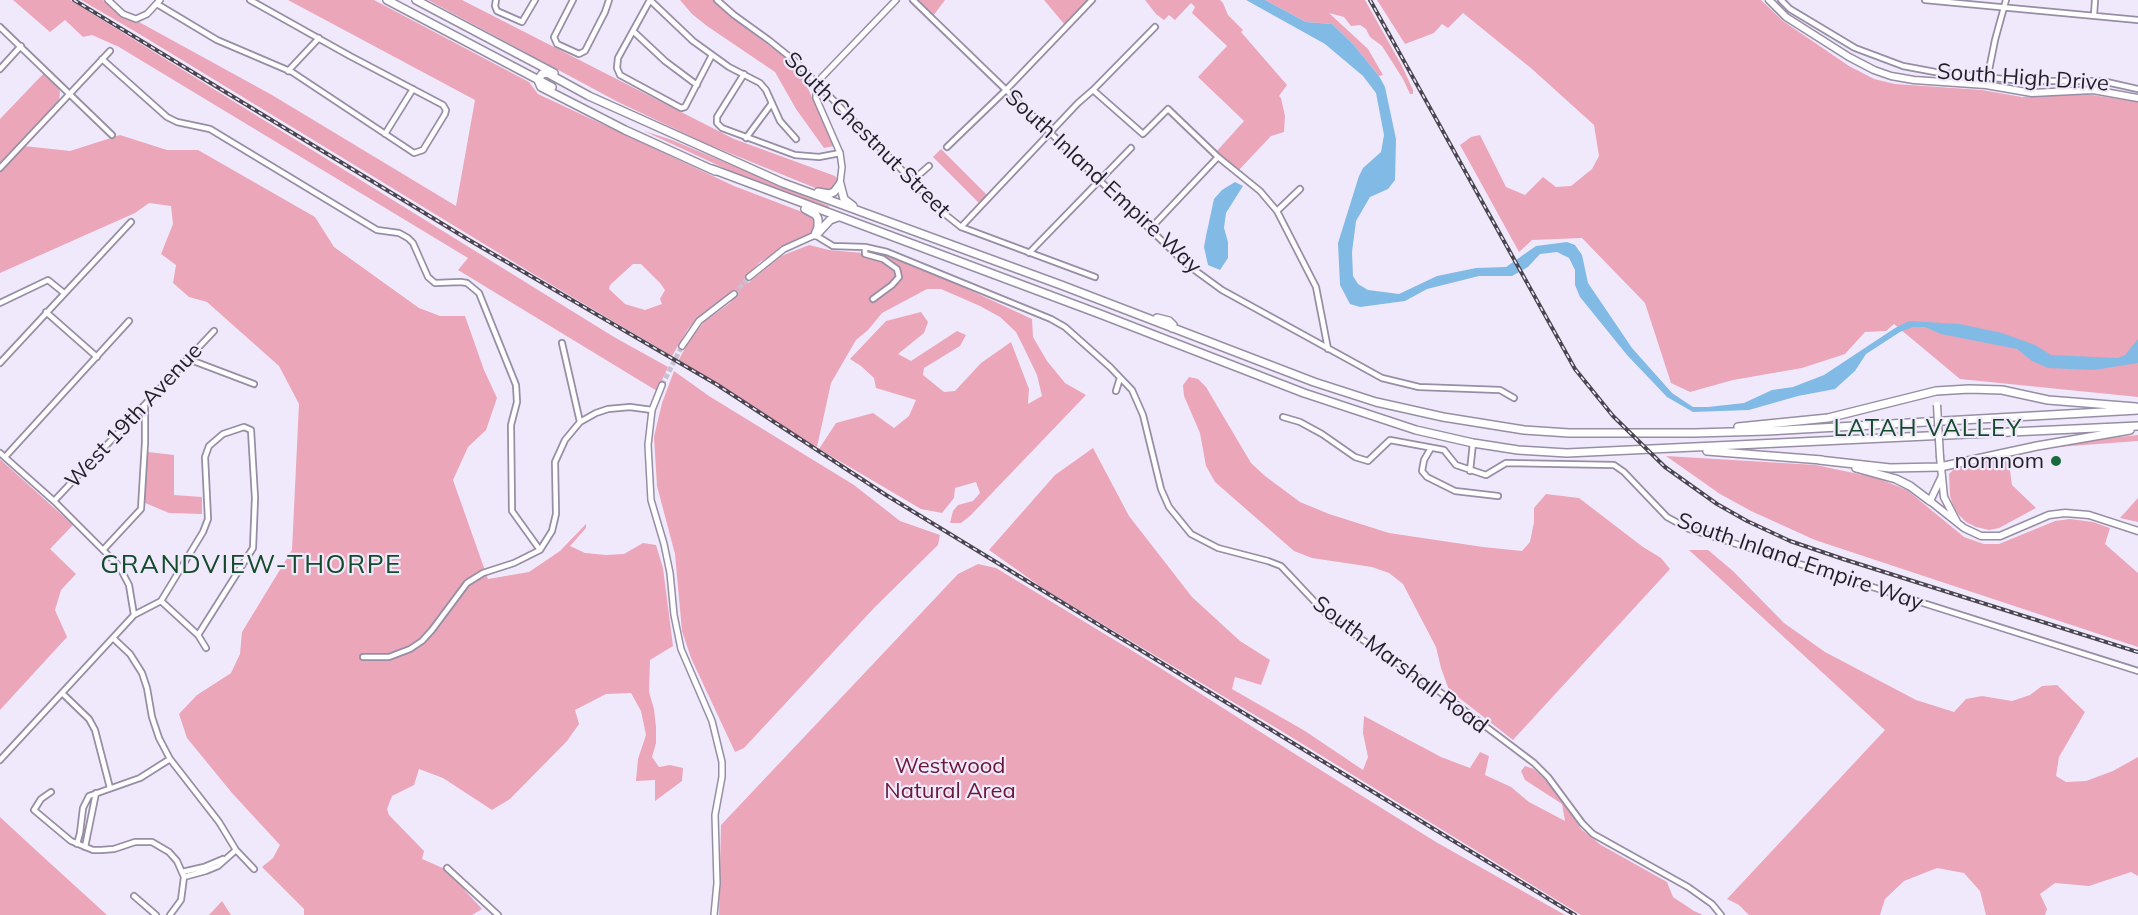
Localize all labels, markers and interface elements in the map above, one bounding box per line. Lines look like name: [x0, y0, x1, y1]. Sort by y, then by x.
street label: South Chestnut Street: [779, 47, 955, 223]
street label: South High Drive: [1936, 59, 2110, 97]
street label: South Inland Empire Way: [1000, 84, 1206, 280]
street label: West 19th Avenue: [60, 338, 208, 494]
district label: LATAH VALLEY: [1833, 415, 2023, 443]
place label: nomnom: [1954, 448, 2044, 474]
marker: nomnom: [2049, 454, 2063, 468]
street label: South Inland Empire Way: [1674, 507, 1926, 617]
district label: GRANDVIEW-THORPE: [100, 549, 402, 581]
street label: South Marshall Road: [1307, 591, 1493, 739]
park label: Westwood Natural Area: [884, 753, 1016, 804]

